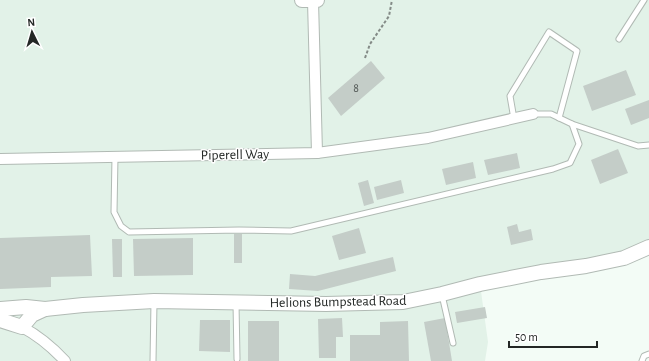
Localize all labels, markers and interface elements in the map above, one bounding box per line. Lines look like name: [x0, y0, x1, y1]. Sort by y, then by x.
north arrow: [12, 12, 52, 52]
text: N: [27, 17, 35, 28]
house number: 8: [353, 82, 359, 94]
street label: Piperell Way: [201, 147, 269, 163]
street label: Helions Bumpstead Road: [270, 294, 406, 310]
scale bar: [509, 323, 597, 349]
text: 50 m: [515, 331, 538, 343]

